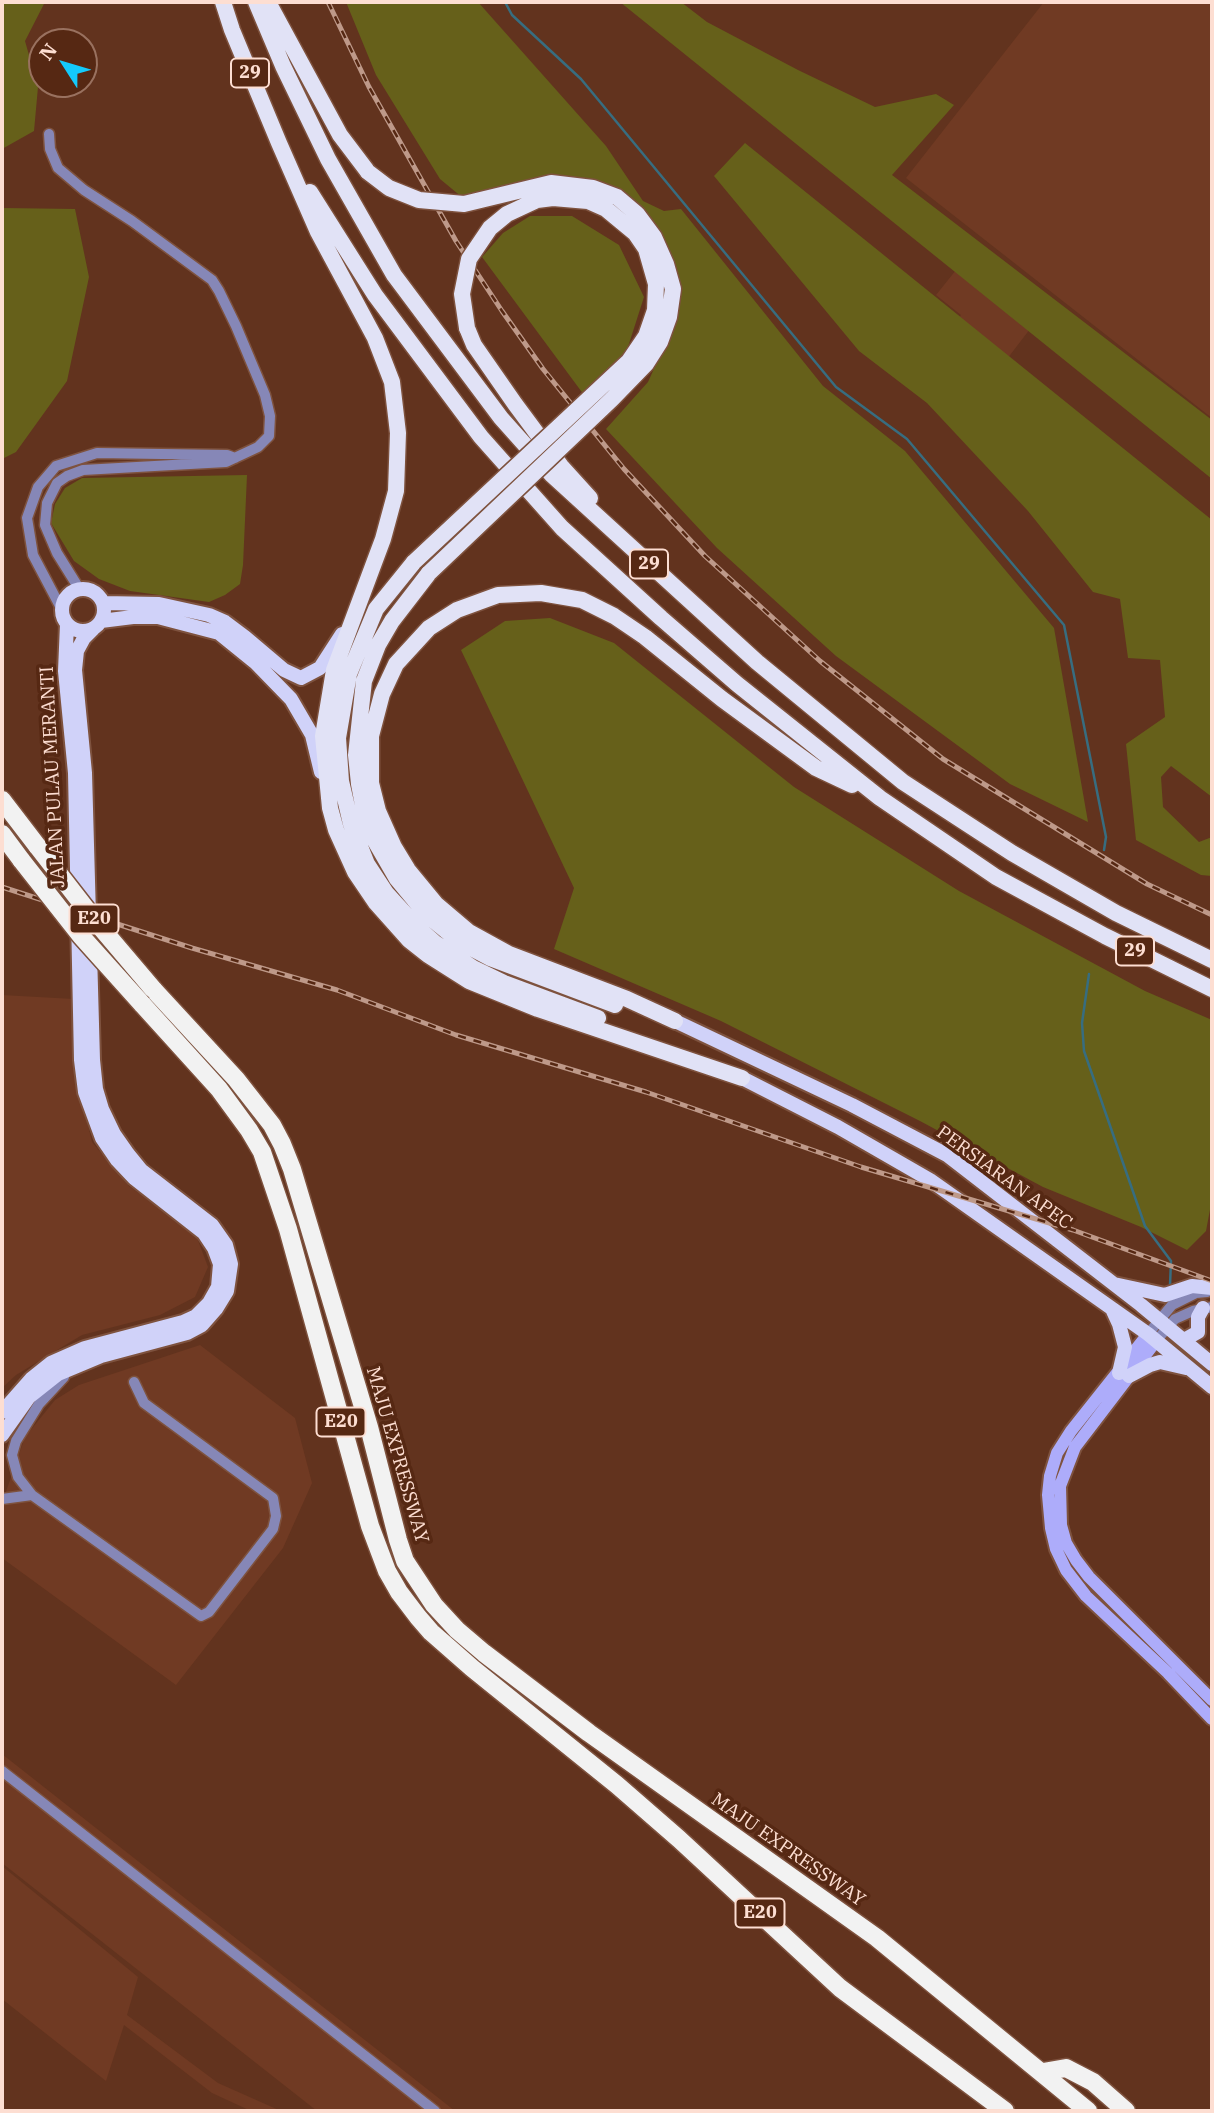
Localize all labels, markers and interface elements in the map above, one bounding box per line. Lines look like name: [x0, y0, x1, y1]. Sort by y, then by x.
north arrow: [28, 28, 98, 98]
text: N: [34, 38, 62, 65]
road number: 29: [231, 58, 269, 88]
road number: 29: [630, 550, 668, 578]
street label: JALAN PULAU MERANTI: [36, 666, 70, 888]
road number: E20: [70, 904, 119, 934]
road number: 29: [1116, 936, 1154, 966]
street label: PERSIARAN APEC: [932, 1121, 1076, 1235]
street label: MAJU EXPRESSWAY: [361, 1364, 433, 1546]
road number: E20: [316, 1408, 366, 1436]
street label: MAJU EXPRESSWAY: [707, 1788, 869, 1912]
road number: E20: [736, 1898, 784, 1927]

